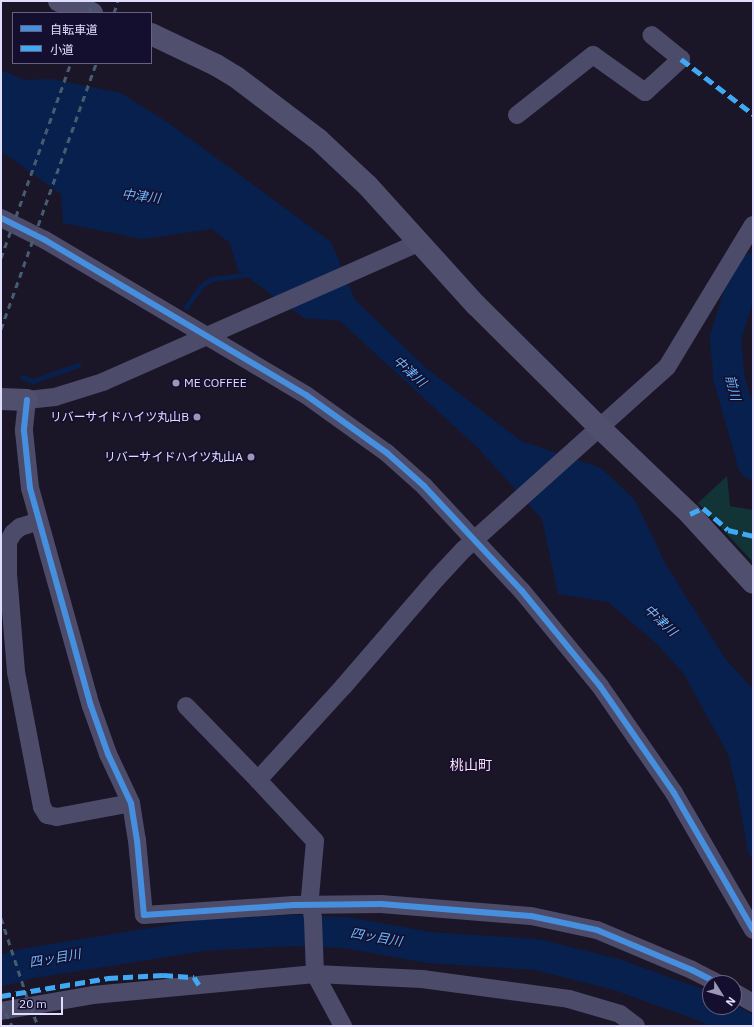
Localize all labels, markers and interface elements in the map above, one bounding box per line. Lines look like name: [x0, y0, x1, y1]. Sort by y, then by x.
legend: [12, 12, 152, 64]
text: 自転車道: [50, 22, 98, 37]
text: 小道: [50, 42, 74, 57]
water label: 中津川: [121, 187, 161, 207]
water label: 中津川: [389, 353, 429, 391]
water label: 前川: [721, 373, 743, 403]
place label: ME COFFEE: [184, 376, 247, 390]
marker: ME COFFEE: [171, 378, 181, 388]
place label: リバーサイドハイツ丸山B: [49, 410, 189, 424]
marker: リバーサイドハイツ丸山B: [192, 412, 202, 422]
place label: リバーサイドハイツ丸山A: [103, 450, 243, 464]
marker: リバーサイドハイツ丸山A: [246, 452, 256, 462]
water label: 中津川: [640, 602, 680, 640]
district label: 桃山町: [450, 757, 492, 773]
water label: 四ッ目川: [349, 926, 403, 950]
water label: 四ッ目川: [28, 947, 82, 971]
north arrow: [702, 975, 742, 1015]
scale bar: [14, 989, 65, 1015]
text: N: [723, 994, 739, 1009]
text: 20 m: [19, 996, 47, 1011]

